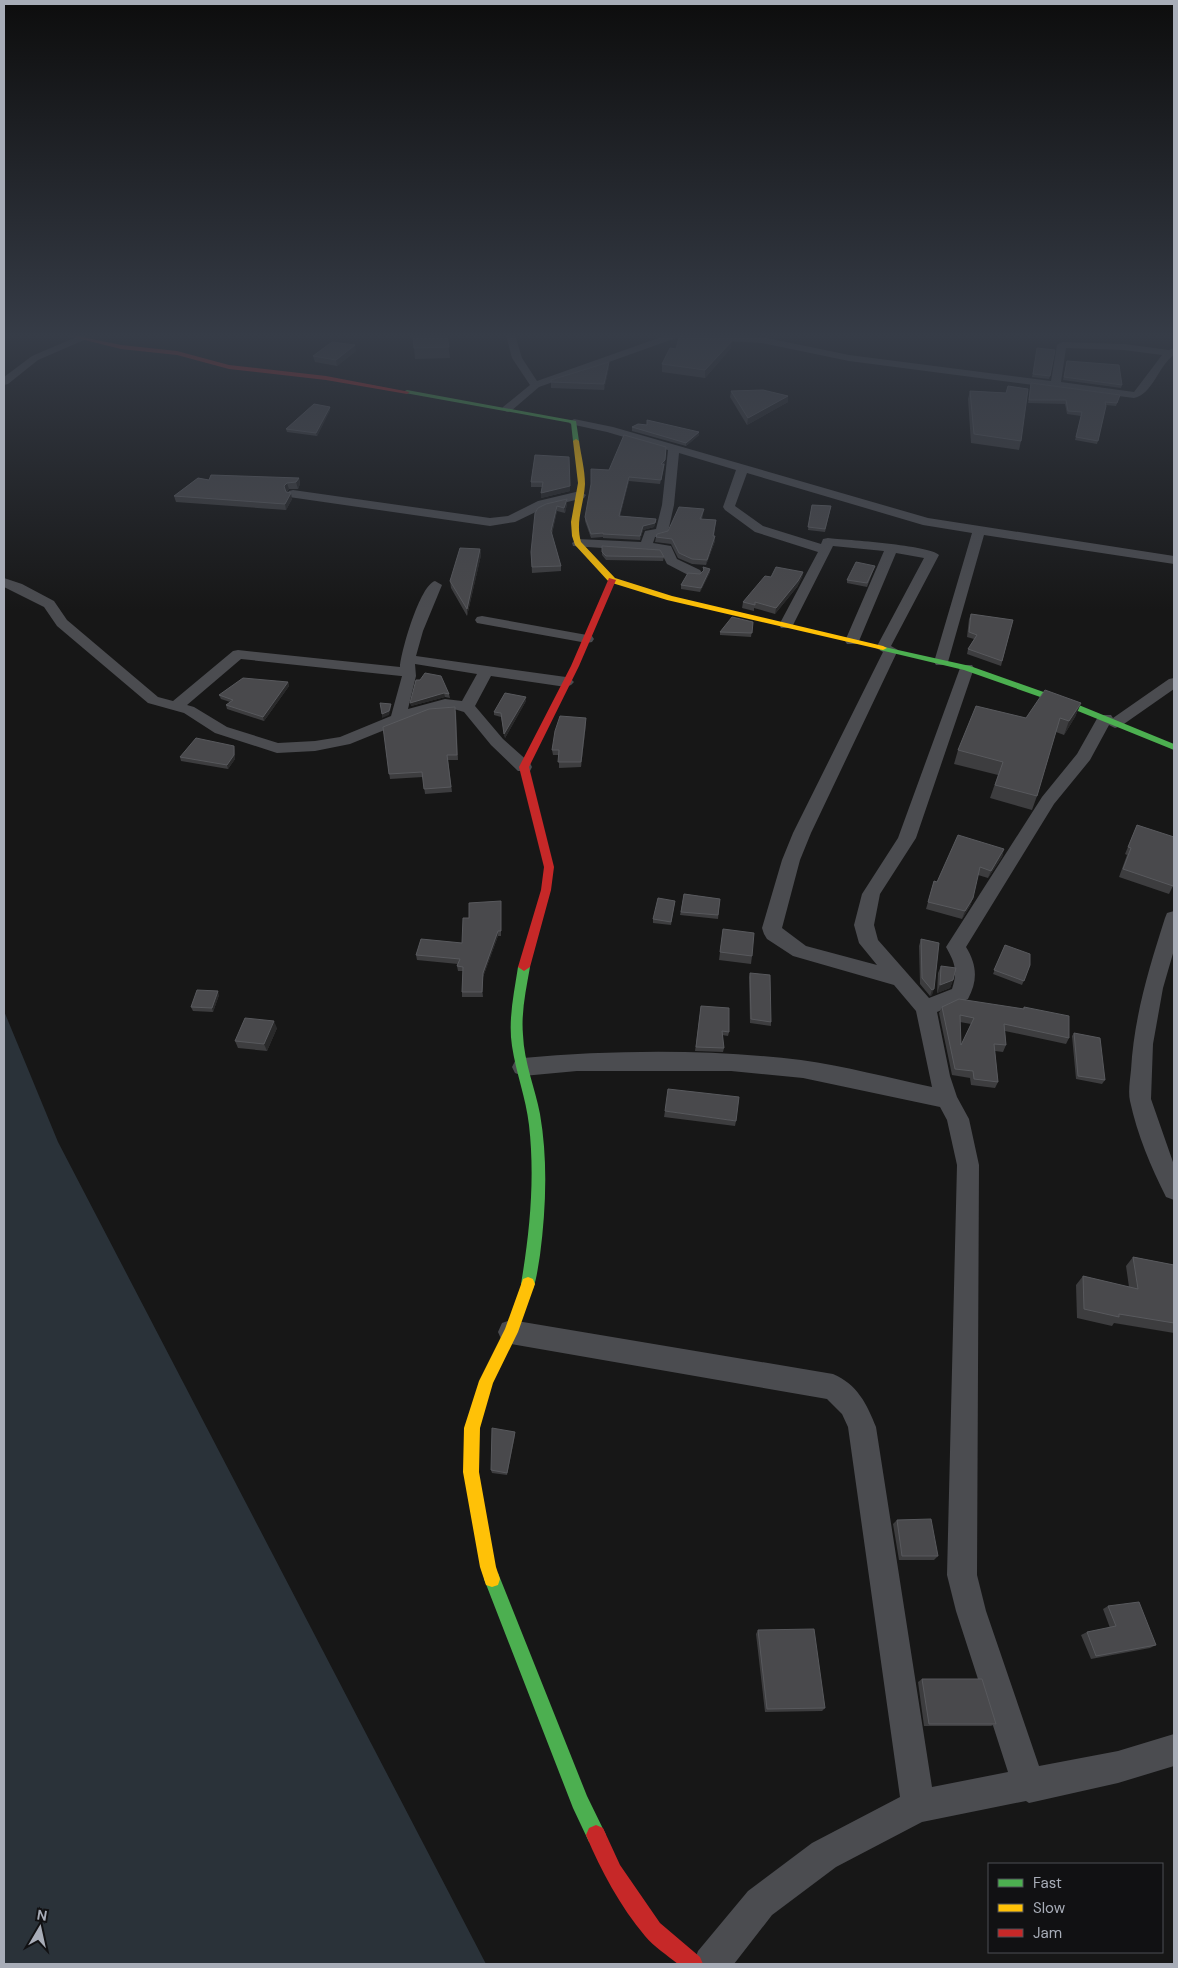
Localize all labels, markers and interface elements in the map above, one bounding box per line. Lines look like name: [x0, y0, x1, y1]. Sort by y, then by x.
legend: [988, 1863, 1163, 1953]
text: Fast: [1033, 1873, 1062, 1893]
text: Slow: [1033, 1898, 1066, 1918]
north arrow: [15, 1903, 65, 1953]
text: N: [36, 1905, 48, 1925]
text: Jam: [1033, 1923, 1062, 1943]

